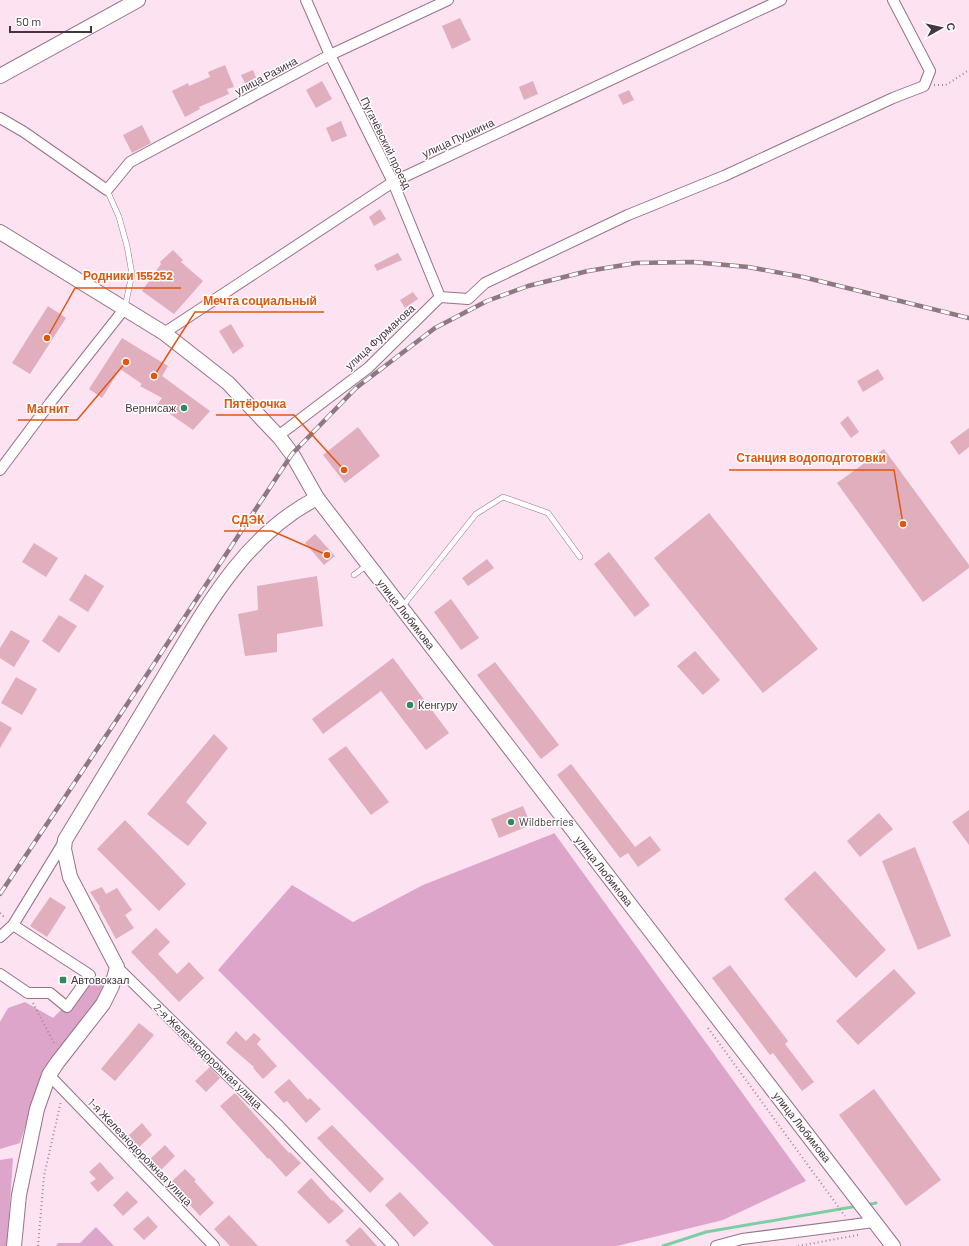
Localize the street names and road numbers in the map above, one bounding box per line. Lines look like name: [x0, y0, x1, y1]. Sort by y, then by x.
street label: улица Разина: [232, 53, 300, 97]
street label: Пугачёвский проезд: [359, 95, 415, 191]
street label: улица Пушкина: [420, 115, 497, 160]
street label: улица Фурманова: [342, 301, 418, 372]
street label: улица Любимова: [375, 576, 438, 652]
street label: улица Любимова: [573, 833, 636, 909]
street label: 2-я Железнодорожная улица: [151, 1000, 266, 1112]
street label: улица Любимова: [771, 1089, 834, 1165]
street label: 1-я Железнодорожная улица: [86, 1095, 196, 1209]

